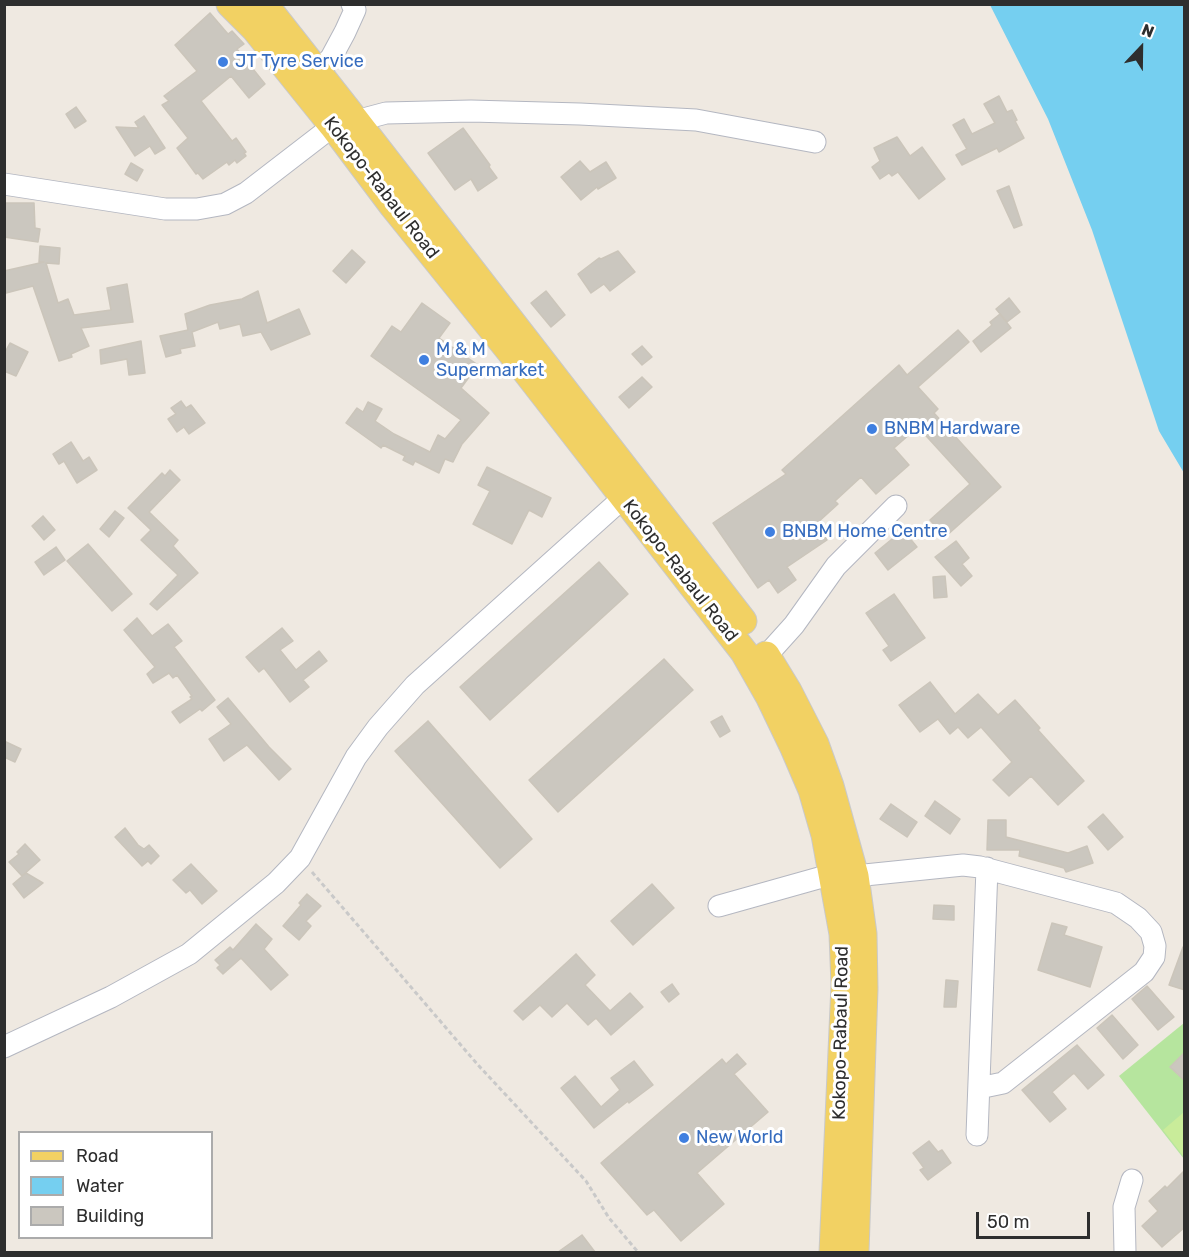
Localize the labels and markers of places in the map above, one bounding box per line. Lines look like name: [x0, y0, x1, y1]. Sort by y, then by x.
place label: JT Tyre Service: [235, 51, 364, 73]
marker: JT Tyre Service: [216, 55, 230, 69]
place label: M & M Supermarket: [436, 339, 544, 382]
marker: M & M Supermarket: [417, 353, 431, 367]
place label: BNBM Hardware: [884, 418, 1020, 440]
marker: BNBM Hardware: [865, 422, 879, 436]
place label: BNBM Home Centre: [782, 521, 948, 543]
marker: BNBM Home Centre: [763, 525, 777, 539]
place label: New World: [696, 1127, 783, 1149]
marker: New World: [677, 1131, 691, 1145]

